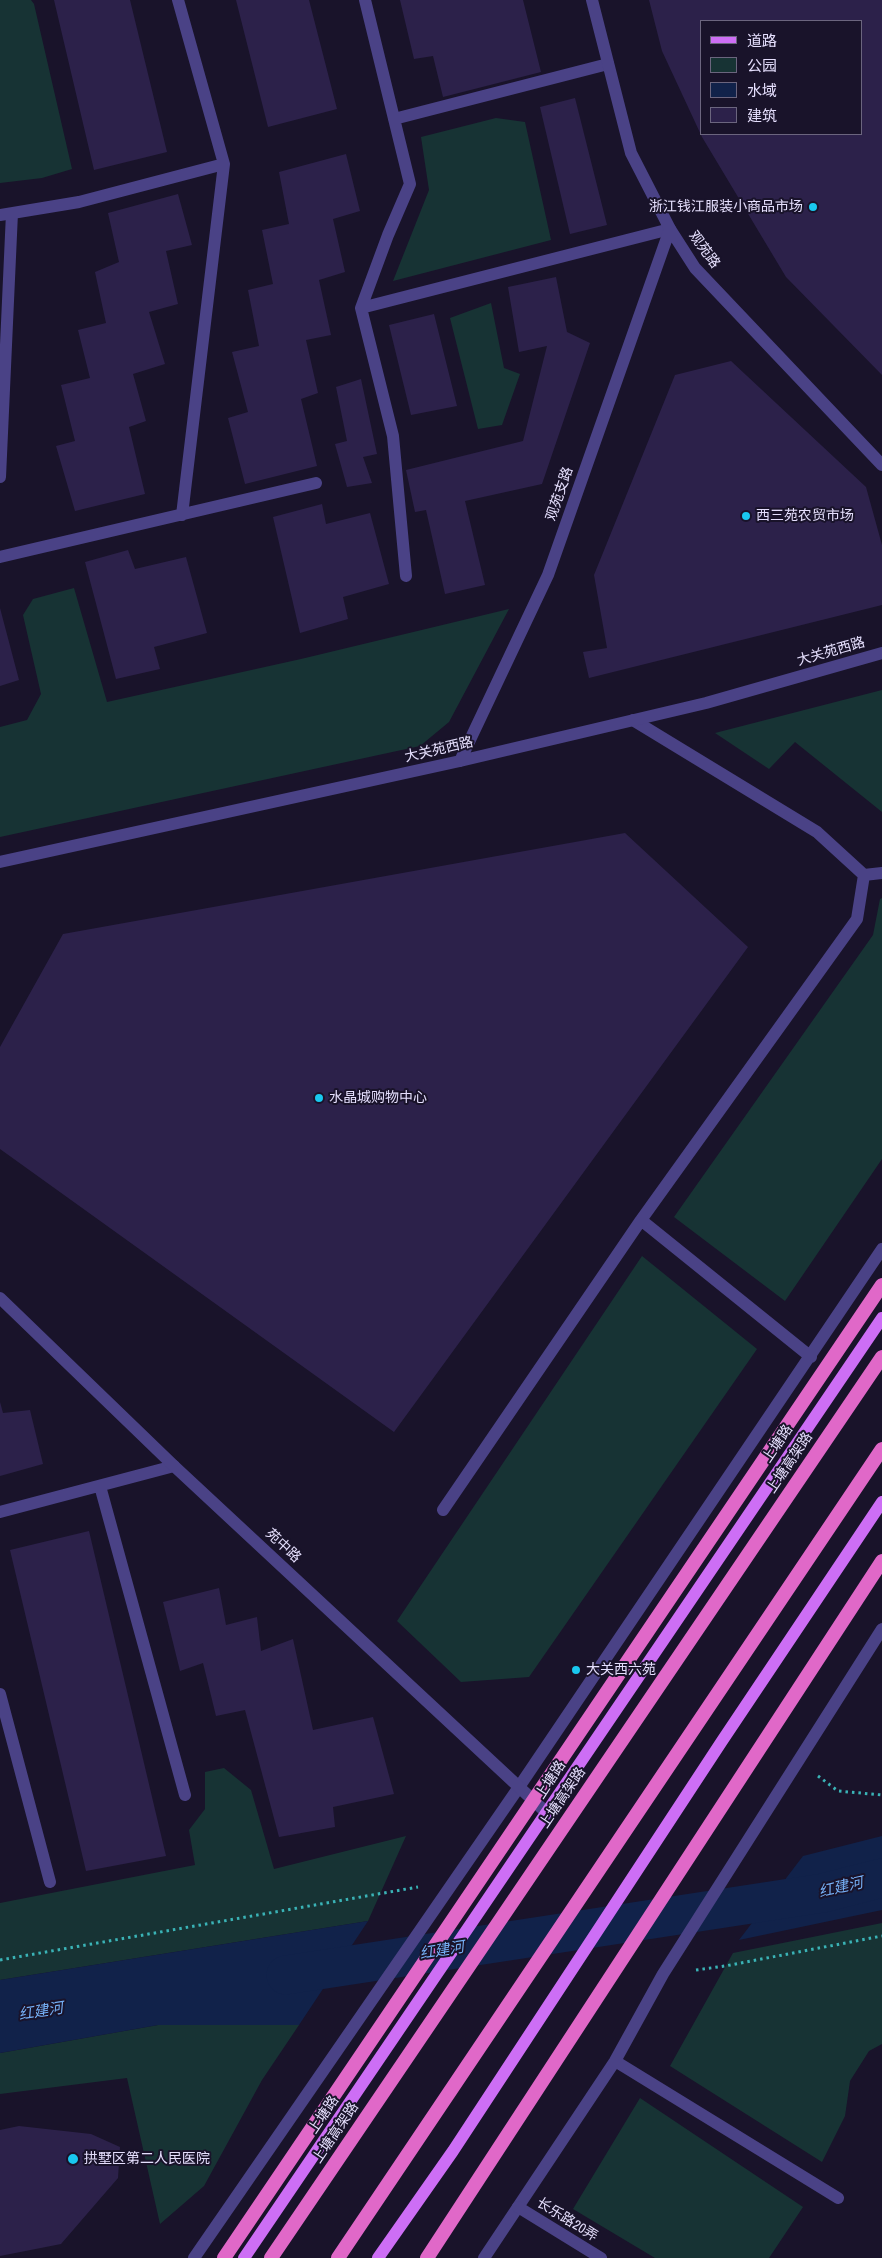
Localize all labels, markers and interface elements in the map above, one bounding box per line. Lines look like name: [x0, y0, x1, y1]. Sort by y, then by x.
legend: [700, 20, 862, 135]
text: 道路: [747, 30, 777, 51]
text: 公园: [747, 55, 777, 76]
text: 水域: [747, 80, 777, 101]
text: 建筑: [747, 105, 777, 126]
place label: 浙江钱江服装小商品市场: [649, 199, 803, 215]
marker: 浙江钱江服装小商品市场: [807, 201, 819, 213]
street label: 观苑路: [685, 228, 723, 272]
street label: 观苑支路: [543, 465, 577, 523]
place label: 西三苑农贸市场: [756, 508, 854, 524]
marker: 西三苑农贸市场: [740, 510, 752, 522]
street label: 大关苑西路: [795, 634, 867, 670]
street label: 大关苑西路: [403, 734, 475, 766]
place label: 水晶城购物中心: [329, 1090, 427, 1106]
marker: 水晶城购物中心: [313, 1092, 325, 1104]
street label: 上塘路: [759, 1422, 797, 1466]
street label: 上塘高架路: [763, 1429, 817, 1497]
street label: 苑中路: [262, 1526, 304, 1566]
place label: 大关西六苑: [586, 1662, 656, 1678]
marker: 大关西六苑: [570, 1664, 582, 1676]
street label: 上塘路: [533, 1758, 569, 1802]
street label: 上塘高架路: [536, 1764, 590, 1832]
water label: 红建河: [817, 1874, 865, 1902]
water label: 红建河: [418, 1939, 466, 1963]
water label: 红建河: [17, 2000, 65, 2024]
street label: 上塘路: [305, 2093, 343, 2137]
street label: 上塘高架路: [309, 2099, 363, 2167]
place label: 拱墅区第二人民医院: [84, 2151, 210, 2167]
marker: 拱墅区第二人民医院: [66, 2152, 80, 2166]
street label: 长乐路20弄: [533, 2195, 601, 2245]

